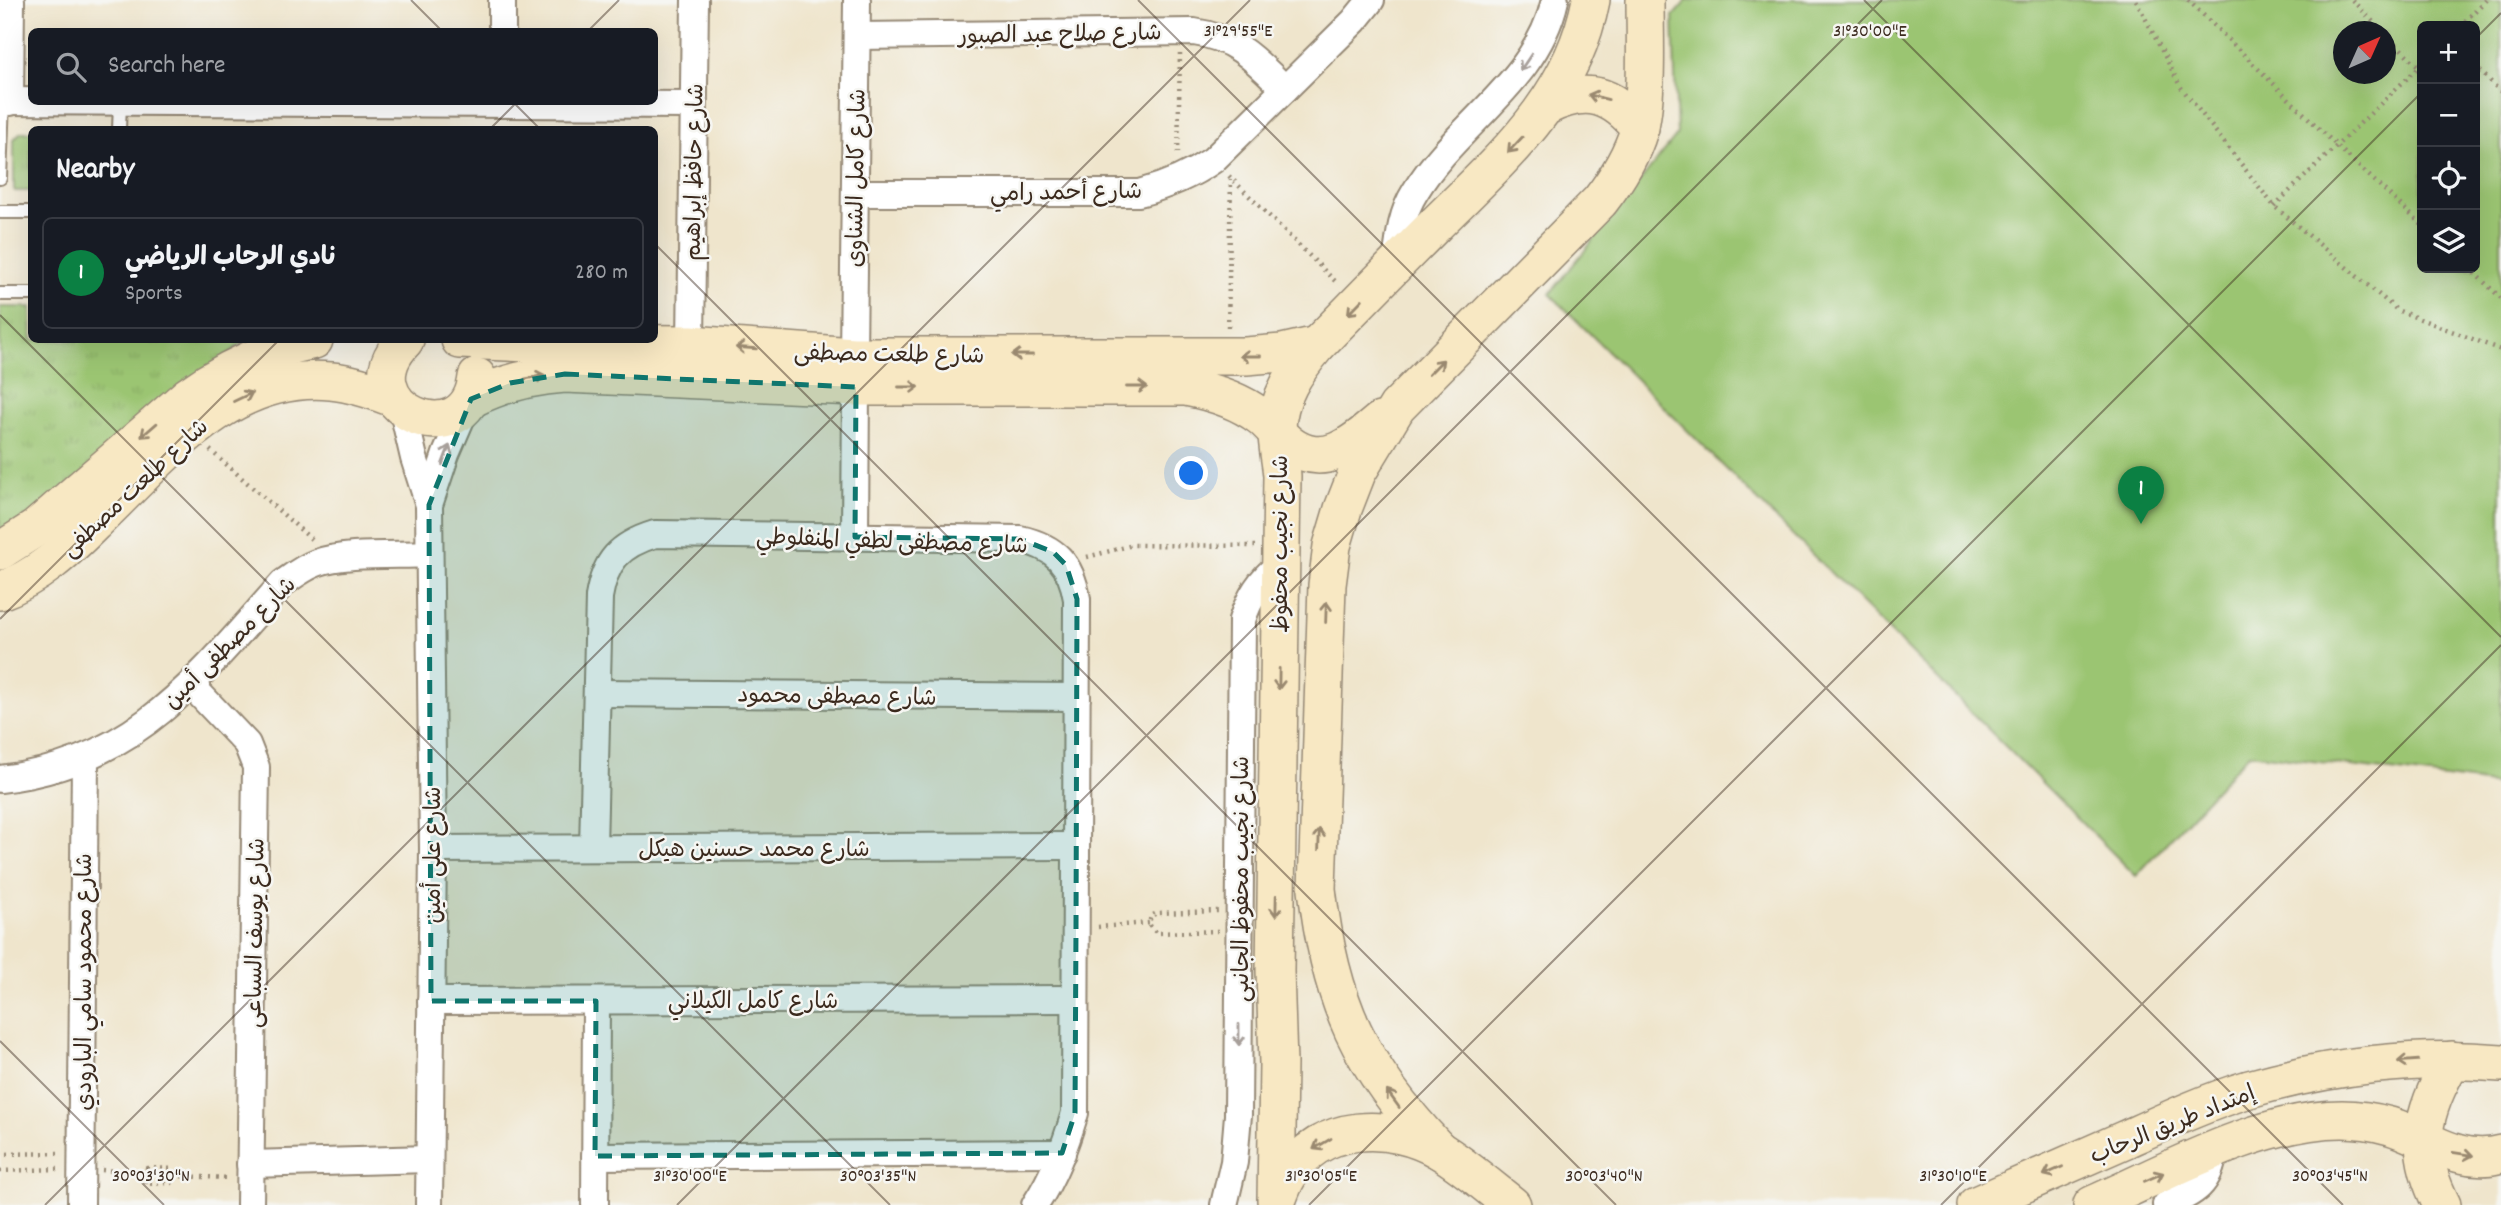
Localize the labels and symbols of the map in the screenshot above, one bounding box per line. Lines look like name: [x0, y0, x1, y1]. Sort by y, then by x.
street label: شارع صلاح عبد الصبور: [956, 18, 1162, 55]
text: 31°29'55"E: [1204, 20, 1272, 45]
text: 31°30'00"E: [1833, 20, 1907, 45]
north arrow: [2333, 21, 2396, 84]
one-way arrow: [1519, 51, 1533, 71]
street label: شارع حافظ إبراهيم: [678, 83, 715, 261]
street label: شارع كامل الشناوى: [840, 88, 877, 268]
one-way arrow: [1587, 90, 1610, 103]
one-way arrow: [1507, 136, 1523, 154]
street label: شارع أحمد رامي: [990, 176, 1143, 213]
one-way arrow: [1346, 298, 1363, 315]
street label: شارع طلعت مصطفى: [793, 338, 985, 375]
one-way arrow: [735, 342, 758, 355]
one-way arrow: [1011, 348, 1034, 362]
one-way arrow: [1238, 349, 1261, 362]
one-way arrow: [1428, 359, 1445, 376]
one-way arrow: [523, 370, 546, 384]
one-way arrow: [898, 380, 921, 394]
one-way arrow: [1125, 380, 1148, 394]
one-way arrow: [232, 390, 253, 403]
street label: شارع طلعت مصطفى: [55, 412, 217, 567]
one-way arrow: [140, 422, 158, 438]
one-way arrow: [441, 444, 454, 466]
street label: شارع نجيب محفوظ: [1266, 455, 1299, 633]
your location: [1174, 456, 1208, 490]
pin: 1: [2118, 466, 2164, 524]
street label: شارع مصطفى لطفي المنفلوطي: [755, 522, 1028, 566]
street label: شارع مصطفى أمين: [157, 570, 305, 718]
one-way arrow: [1319, 601, 1332, 624]
one-way arrow: [1272, 667, 1286, 690]
street label: شارع مصطفى محمود: [737, 680, 937, 717]
street label: شارع نجيب محفوظ الجانبى: [1227, 756, 1260, 1002]
street label: شارع على أمين: [418, 786, 452, 924]
one-way arrow: [1312, 828, 1325, 851]
street label: شارع محمد حسنين هيكل: [638, 835, 870, 868]
street label: شارع يوسف السباعى: [239, 838, 276, 1028]
street label: شارع محمود سامي البارودي: [70, 853, 104, 1111]
one-way arrow: [1269, 894, 1283, 917]
street label: شارع كامل الكيلاني: [668, 987, 838, 1021]
one-way arrow: [1232, 1024, 1246, 1047]
one-way arrow: [2397, 1055, 2420, 1068]
street label: إمتداد طريق الرحاب: [2086, 1078, 2261, 1174]
one-way arrow: [1386, 1090, 1401, 1109]
one-way arrow: [1312, 1137, 1332, 1151]
one-way arrow: [2451, 1148, 2474, 1161]
text: 30°03'30"N: [112, 1165, 190, 1190]
text: 31°30'00"E: [653, 1165, 727, 1190]
text: 30°03'35"N: [840, 1165, 916, 1190]
text: 31°30'05"E: [1285, 1165, 1357, 1190]
text: 30°03'40"N: [1565, 1165, 1643, 1190]
text: 31°30'10"E: [1919, 1165, 1987, 1190]
one-way arrow: [2043, 1165, 2064, 1178]
text: 30°03'45"N: [2292, 1165, 2368, 1190]
one-way arrow: [2143, 1170, 2164, 1183]

